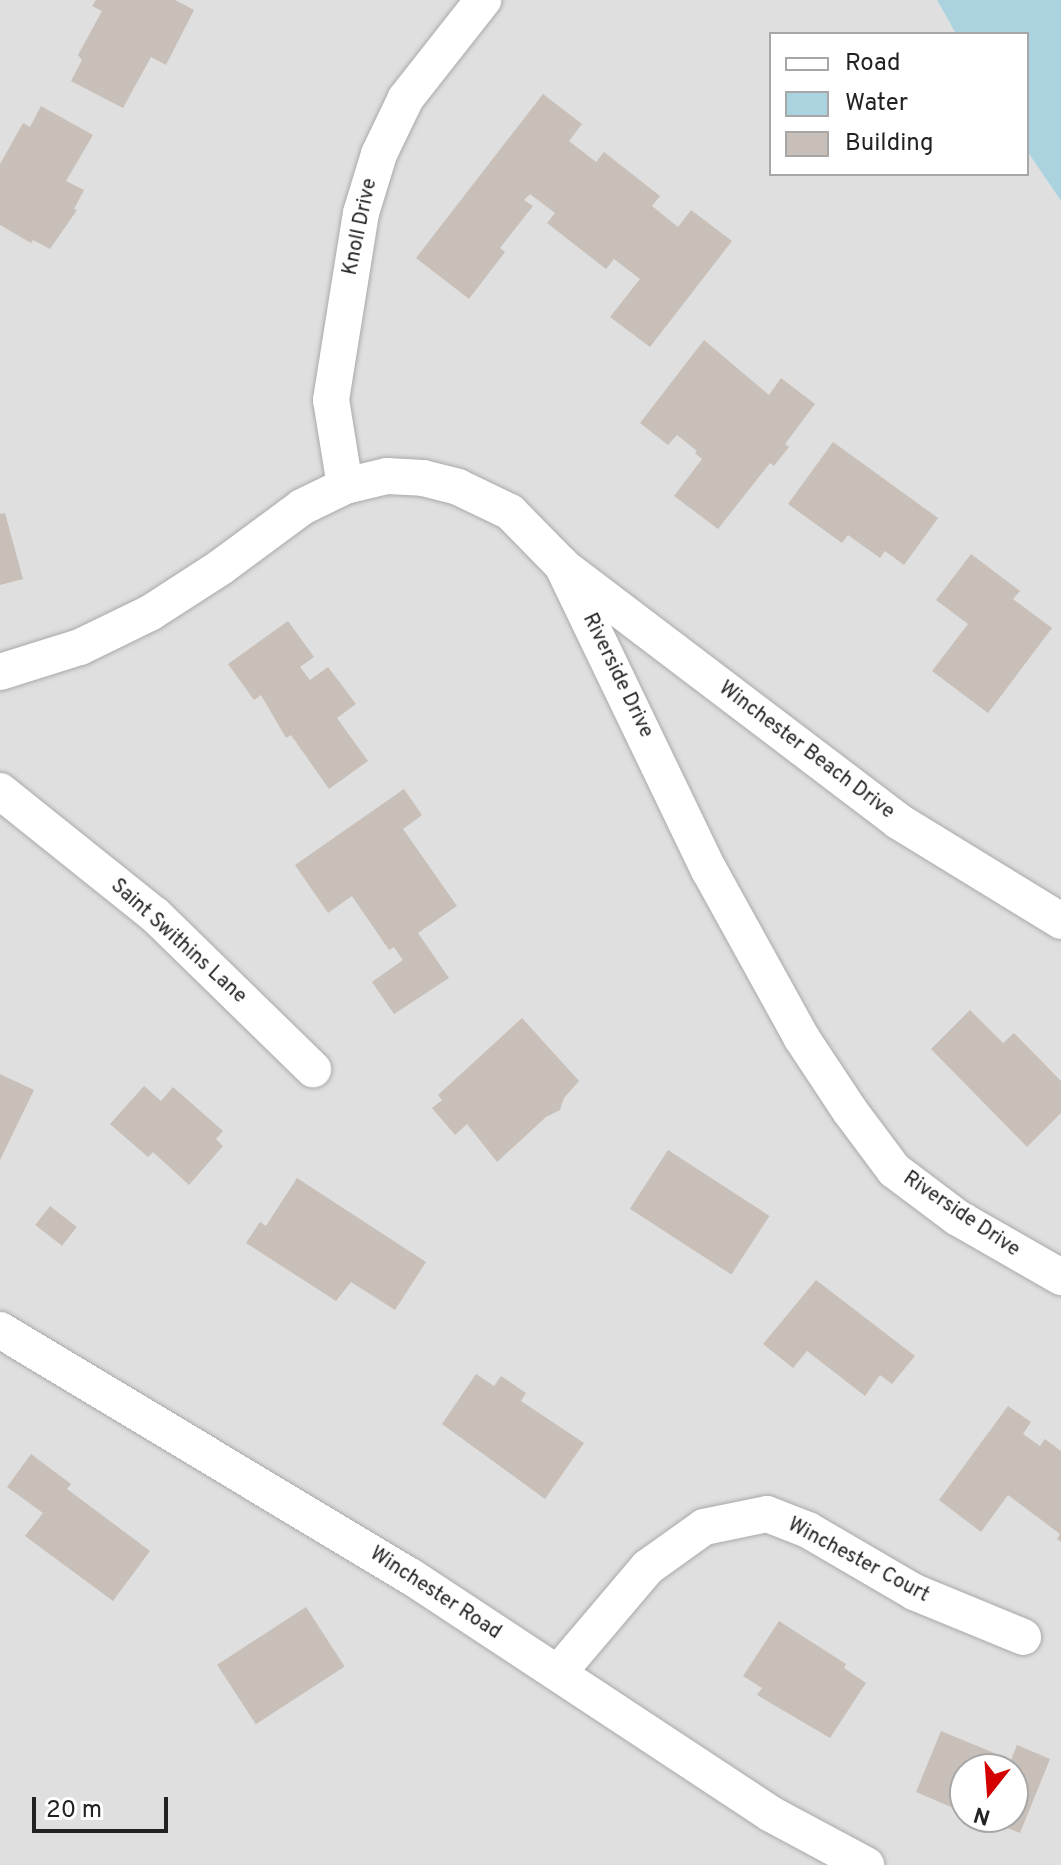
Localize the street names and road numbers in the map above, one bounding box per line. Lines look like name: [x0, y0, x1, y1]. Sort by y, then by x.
street label: Knoll Drive: [339, 176, 383, 278]
street label: Riverside Drive: [576, 610, 658, 742]
street label: Winchester Beach Drive: [713, 677, 899, 825]
street label: Saint Swithins Lane: [105, 875, 251, 1009]
street label: Riverside Drive: [898, 1167, 1024, 1263]
street label: Winchester Court: [783, 1514, 933, 1608]
street label: Winchester Road: [365, 1543, 505, 1645]

